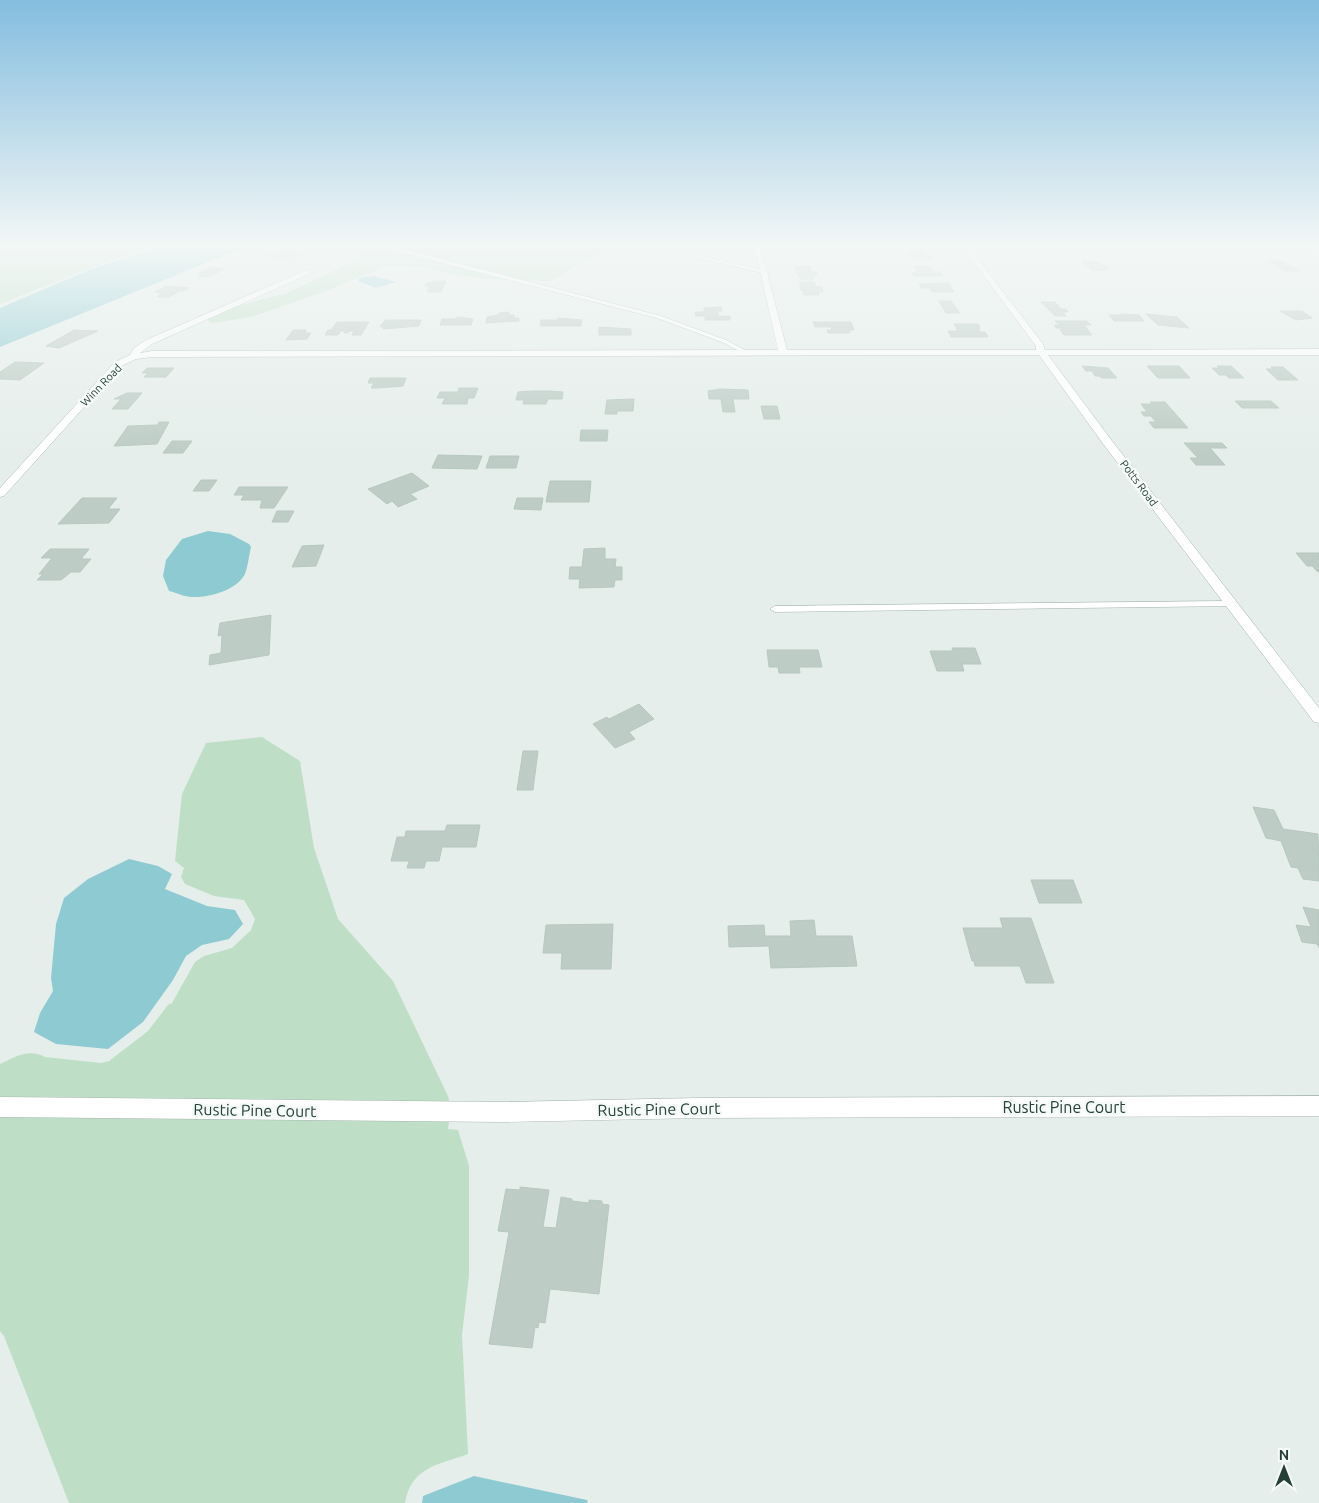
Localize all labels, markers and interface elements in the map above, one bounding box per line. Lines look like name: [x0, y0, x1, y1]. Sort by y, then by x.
street label: Winn Road: [78, 362, 124, 408]
street label: Potts Road: [1118, 458, 1160, 508]
street label: Rustic Pine Court: [1002, 1098, 1126, 1116]
street label: Rustic Pine Court: [597, 1099, 721, 1119]
street label: Rustic Pine Court: [193, 1100, 317, 1120]
north arrow: [1259, 1443, 1309, 1493]
text: N: [1279, 1447, 1289, 1463]

